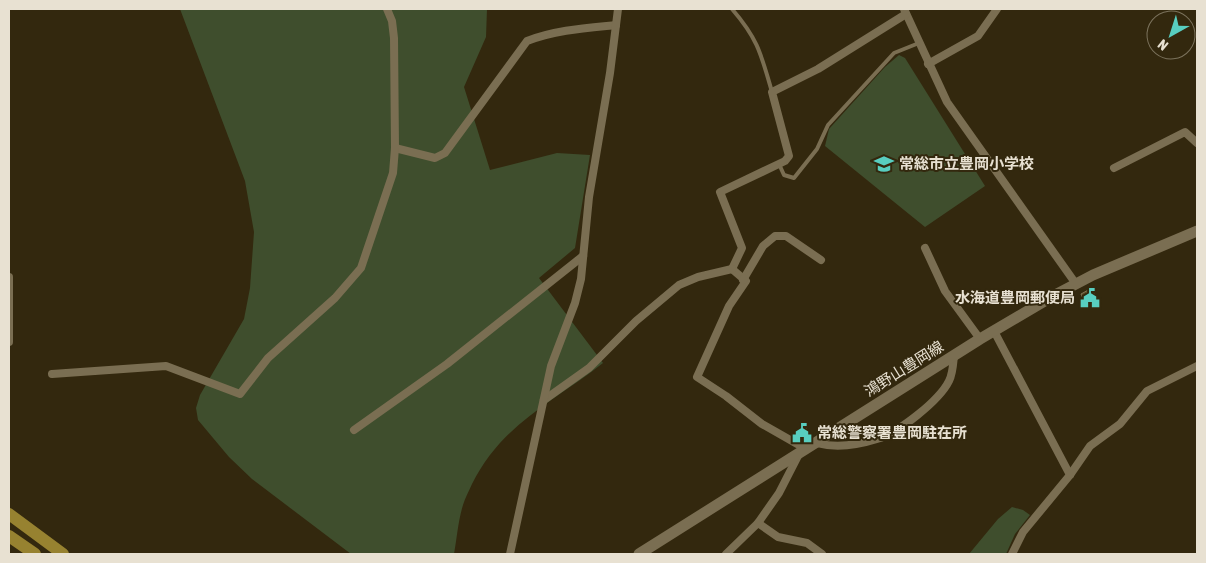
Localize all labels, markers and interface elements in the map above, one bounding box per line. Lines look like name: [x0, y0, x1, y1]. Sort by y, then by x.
north arrow: [1146, 10, 1196, 60]
text: N: [1155, 36, 1171, 54]
school or university icon: 常総市立豊岡小学校: [873, 153, 895, 175]
place label: 常総市立豊岡小学校: [899, 155, 1034, 172]
public building icon: 水海道豊岡郵便局: [1079, 287, 1101, 309]
place label: 水海道豊岡郵便局: [955, 289, 1075, 306]
street label: 鴻野山豊岡線: [861, 338, 946, 400]
public building icon: 常総警察署豊岡駐在所: [791, 422, 813, 444]
place label: 常総警察署豊岡駐在所: [817, 424, 967, 441]

